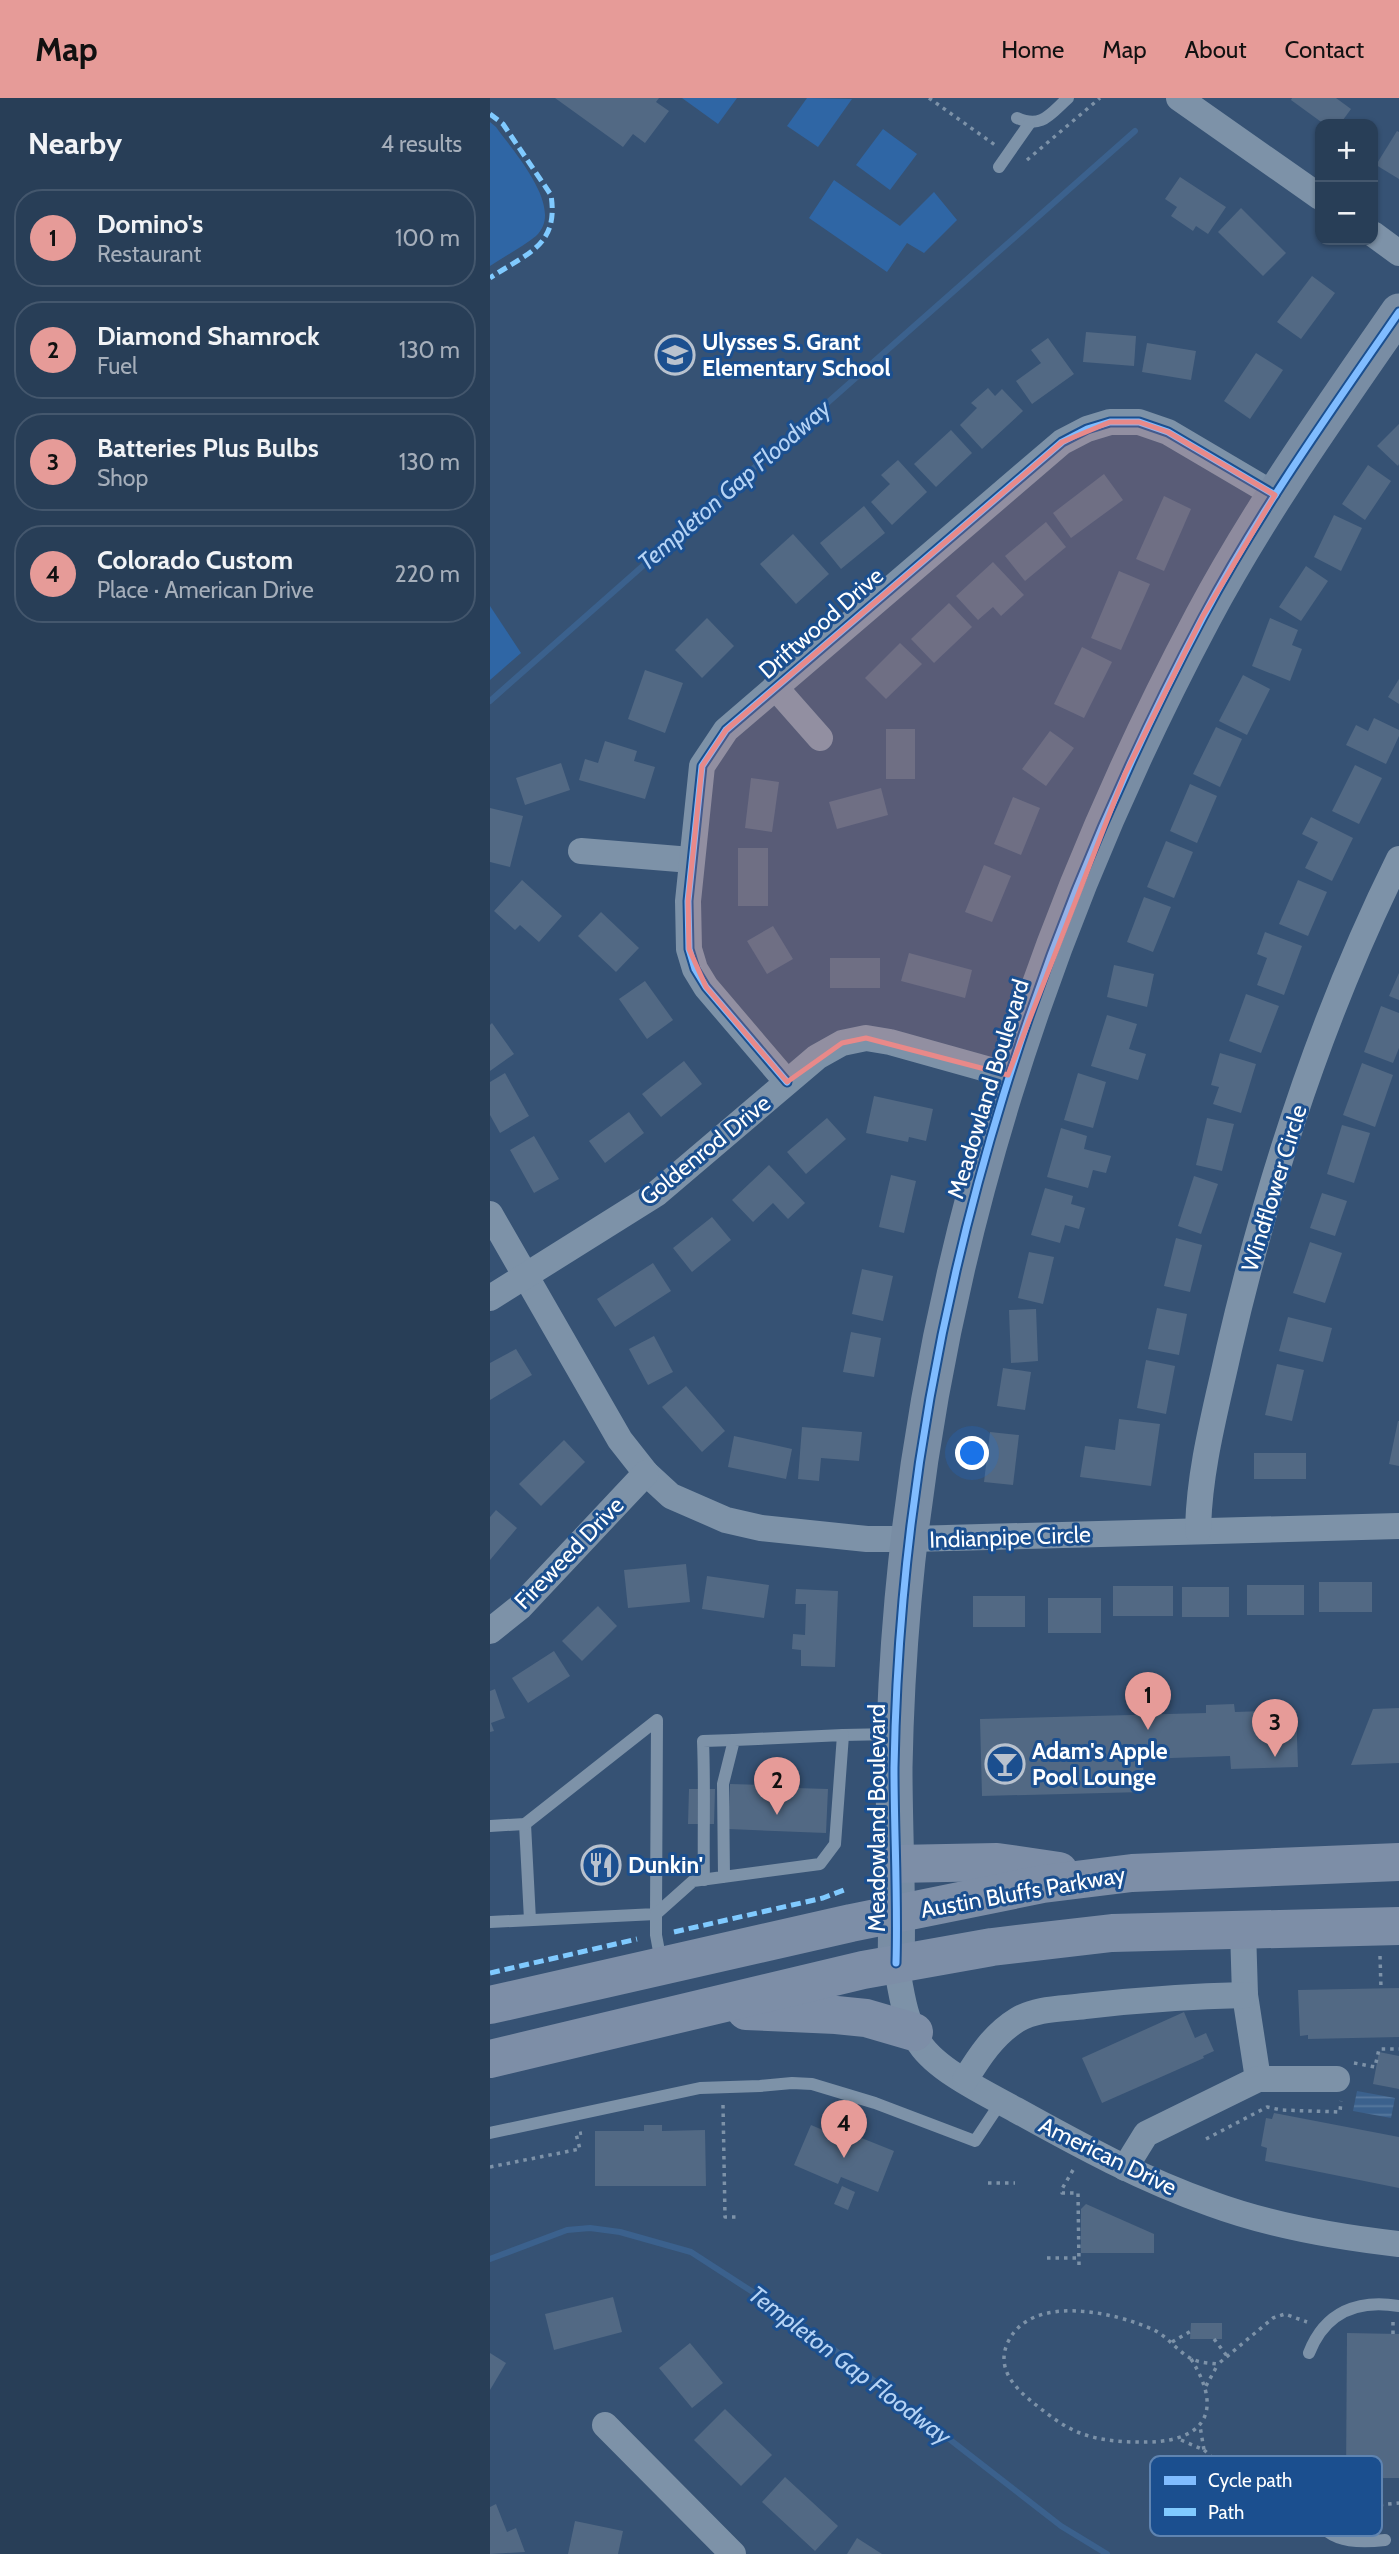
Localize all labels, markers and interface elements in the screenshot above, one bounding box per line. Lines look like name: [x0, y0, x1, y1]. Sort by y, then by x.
text: Map: [35, 29, 98, 69]
text: Home: [1001, 35, 1064, 64]
text: Map: [1102, 35, 1147, 64]
text: About: [1185, 35, 1247, 64]
text: Contact: [1285, 35, 1364, 64]
map controls: [1315, 119, 1378, 245]
button: +: [1315, 119, 1378, 182]
text: Nearby: [28, 125, 122, 162]
text: 4 results: [381, 130, 462, 158]
button: −: [1315, 182, 1378, 245]
text: Domino's: [97, 208, 203, 240]
text: 1: [49, 224, 57, 252]
text: 100 m: [395, 224, 460, 252]
text: Restaurant: [97, 240, 201, 268]
text: Diamond Shamrock: [97, 320, 320, 352]
place label: Ulysses S. Grant Elementary School: [702, 328, 890, 382]
school or university icon: Ulysses S. Grant Elementary School: [654, 334, 696, 376]
text: 2: [47, 336, 59, 364]
text: 130 m: [399, 336, 460, 364]
text: Fuel: [97, 352, 137, 380]
water label: Templeton Gap Floodway: [632, 393, 837, 577]
text: Batteries Plus Bulbs: [97, 432, 319, 464]
text: 3: [47, 448, 59, 476]
text: 130 m: [399, 448, 460, 476]
text: Shop: [97, 464, 148, 492]
text: Colorado Custom: [97, 544, 293, 576]
text: 4: [46, 560, 60, 588]
text: 220 m: [394, 560, 460, 588]
street label: Driftwood Drive: [753, 561, 889, 685]
text: Place · American Drive: [97, 576, 314, 604]
street label: Meadowland Boulevard: [941, 976, 1035, 1202]
street label: Goldenrod Drive: [634, 1089, 776, 1211]
street label: Windflower Circle: [1235, 1101, 1313, 1275]
your location: [955, 1436, 989, 1470]
street label: Fireweed Drive: [509, 1491, 630, 1615]
street label: Indianpipe Circle: [929, 1520, 1092, 1554]
pin: 1: [1125, 1672, 1171, 1730]
pin: 3: [1252, 1699, 1298, 1757]
street label: Meadowland Boulevard: [863, 1704, 891, 1932]
place label: Adam's Apple Pool Lounge: [1032, 1737, 1168, 1791]
bar icon: Adam's Apple Pool Lounge: [984, 1743, 1026, 1785]
pin: 2: [754, 1757, 800, 1815]
restaurant icon: Dunkin': [580, 1844, 622, 1886]
place label: Dunkin': [628, 1851, 703, 1879]
street label: Austin Bluffs Parkway: [918, 1860, 1128, 1924]
pin: 4: [821, 2100, 867, 2158]
street label: American Drive: [1035, 2111, 1181, 2201]
water label: Templeton Gap Floodway: [743, 2279, 958, 2451]
legend: [1150, 2456, 1382, 2536]
text: Cycle path: [1208, 2469, 1292, 2492]
text: Path: [1208, 2501, 1244, 2524]

